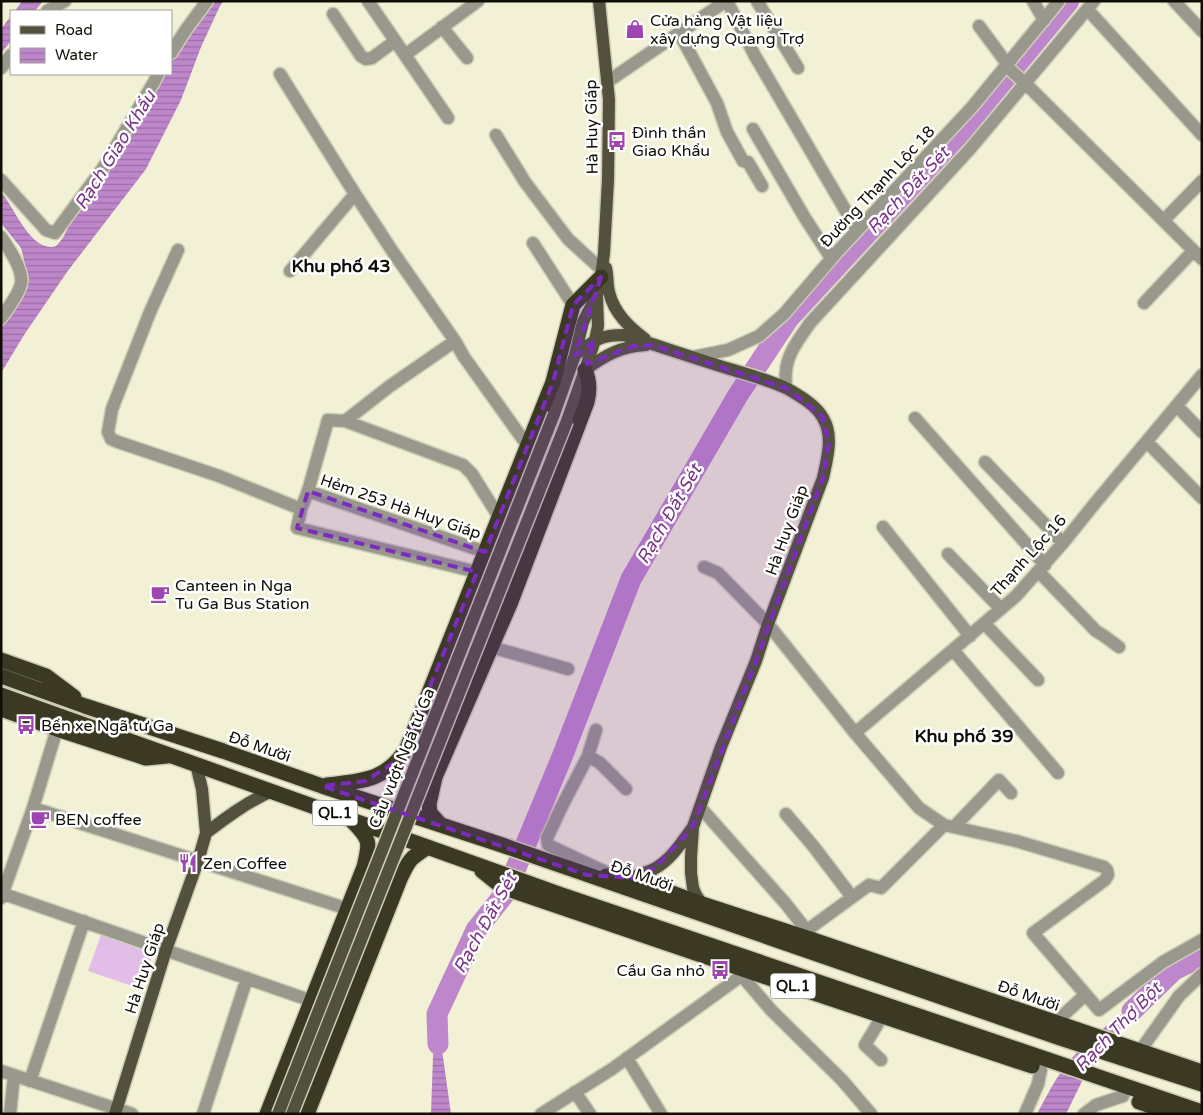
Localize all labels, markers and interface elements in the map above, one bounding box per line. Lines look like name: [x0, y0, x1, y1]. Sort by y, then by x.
legend: [10, 10, 172, 75]
place label: Cửa hàng Vật liệu xây dựng Quang Trợ: [650, 11, 804, 49]
shop icon: Cửa hàng Vật liệu xây dựng Quang Trợ: [624, 18, 646, 40]
text: Road: [55, 21, 93, 39]
text: Water: [55, 46, 98, 64]
street label: Hà Huy Giáp: [581, 79, 603, 175]
water label: Rạch Giao Khẩu: [70, 86, 161, 214]
street label: Đường Thạnh Lộc 18: [816, 122, 939, 252]
place label: Đình thần Giao Khẩu: [632, 123, 710, 161]
bus stop icon: Đình thần Giao Khẩu: [606, 130, 628, 152]
water label: Rạch Đất Sét: [862, 140, 955, 238]
district label: Khu phố 43: [291, 255, 391, 277]
water label: Rạch Đất Sét: [632, 459, 707, 568]
street label: Hẻm 253 Hà Huy Giáp: [318, 470, 484, 544]
street label: Hà Huy Giáp: [761, 482, 813, 578]
street label: Thạnh Lộc 16: [987, 510, 1071, 601]
place label: Canteen in Nga Tu Ga Bus Station: [175, 576, 310, 614]
cafe icon: Canteen in Nga Tu Ga Bus Station: [149, 583, 171, 605]
street label: Cầu vượt Ngã tư Ga: [365, 685, 439, 831]
bus stop icon: Bến xe Ngã tư Ga: [15, 714, 37, 736]
place label: Bến xe Ngã tư Ga: [41, 716, 174, 736]
district label: Khu phố 39: [914, 725, 1014, 747]
street label: Đỗ Mười: [226, 727, 293, 767]
road number: QL.1: [312, 800, 358, 826]
cafe icon: BEN coffee: [29, 808, 51, 830]
place label: BEN coffee: [55, 810, 141, 830]
restaurant icon: Zen Coffee: [177, 852, 199, 874]
place label: Zen Coffee: [203, 854, 287, 874]
street label: Đỗ Mười: [608, 856, 675, 896]
water label: Rạch Đất Sét: [448, 867, 523, 977]
street label: Hà Huy Giáp: [121, 920, 169, 1016]
bus stop icon: Cầu Ga nhỏ: [709, 959, 731, 981]
place label: Cầu Ga nhỏ: [617, 961, 705, 981]
road number: QL.1: [770, 974, 816, 998]
street label: Đỗ Mười: [995, 976, 1062, 1016]
water label: Rạch Thợ Bột: [1070, 976, 1168, 1076]

